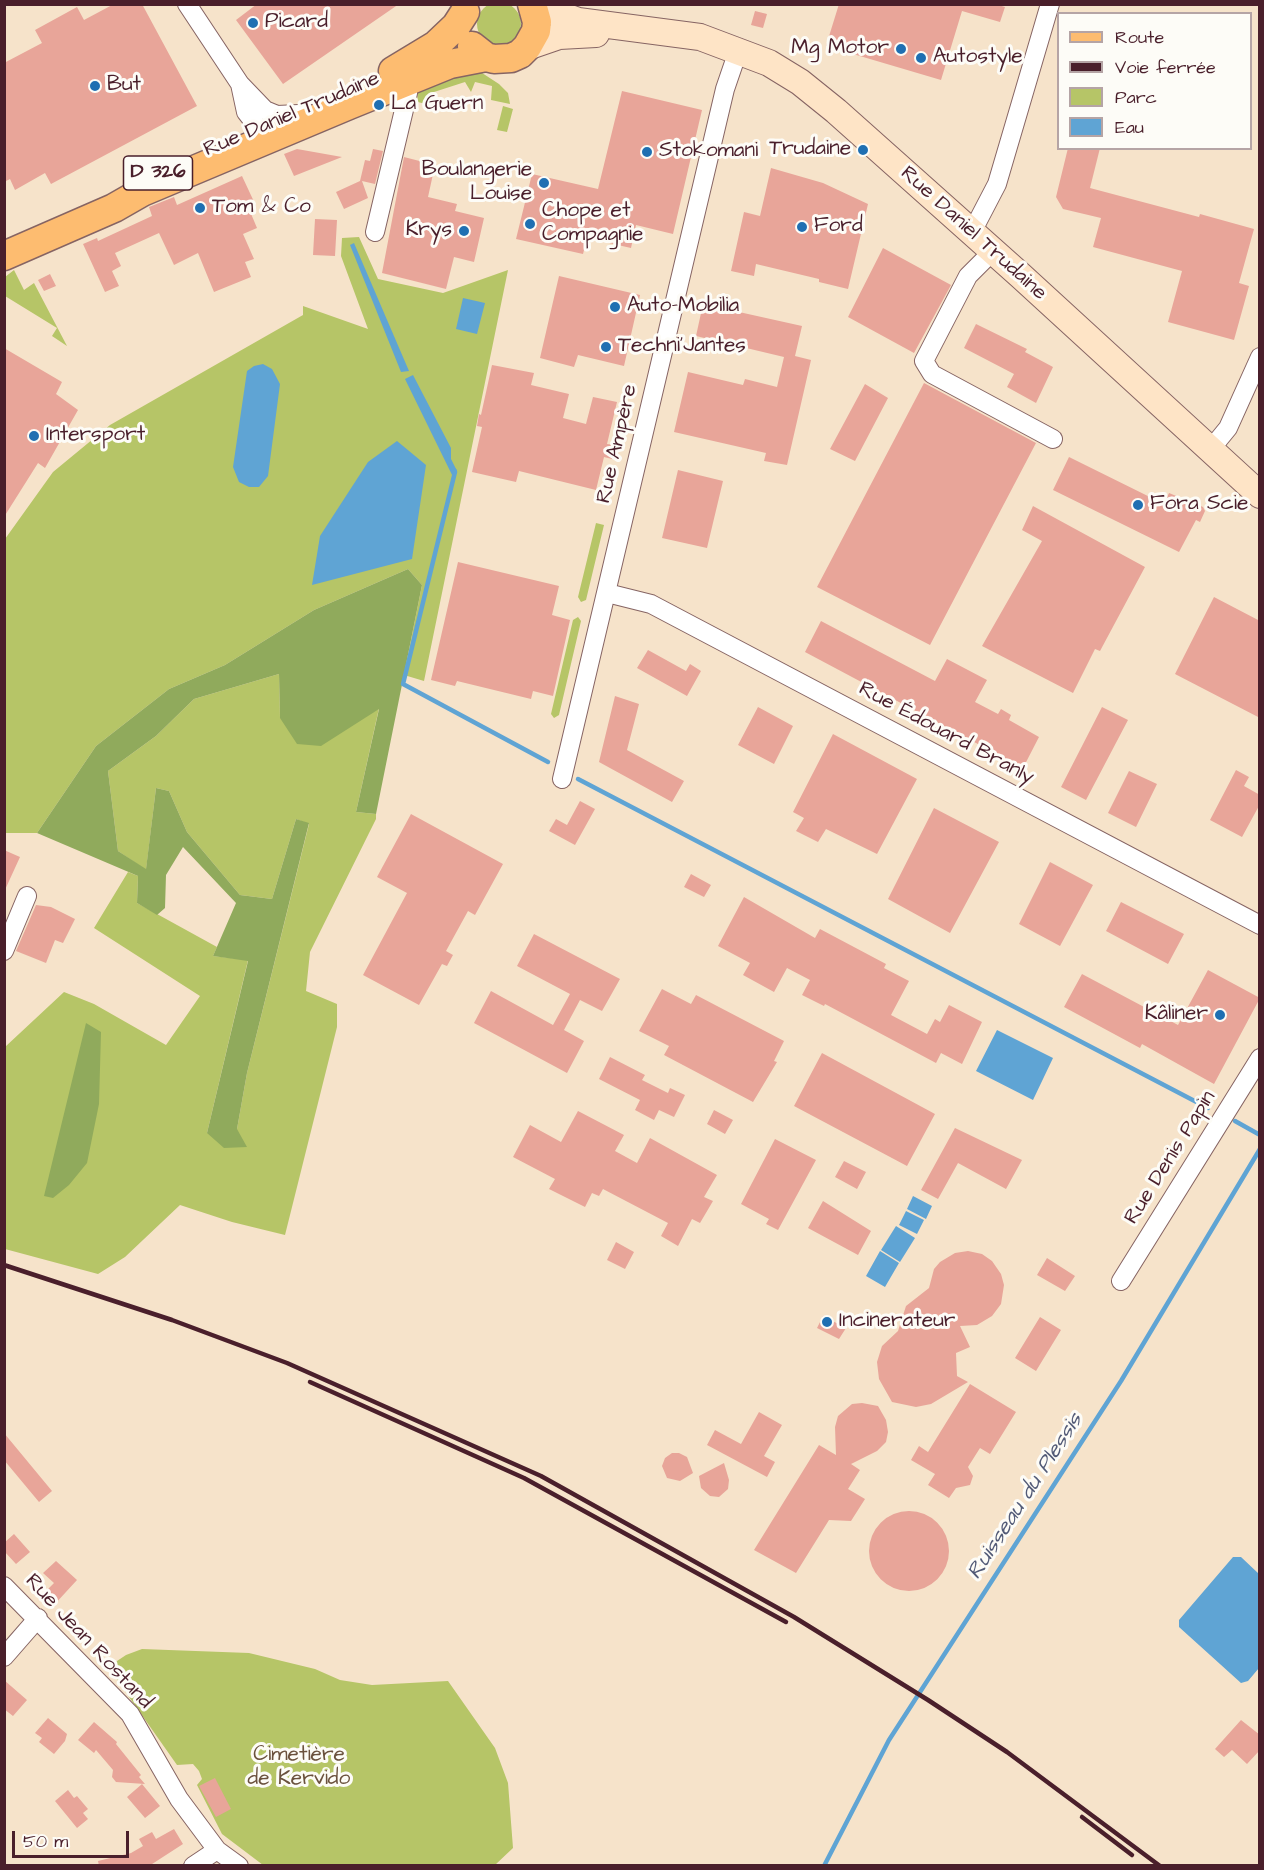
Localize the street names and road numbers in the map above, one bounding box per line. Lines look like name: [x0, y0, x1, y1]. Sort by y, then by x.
street label: Rue Daniel Trudaine: [200, 67, 384, 163]
road number: D 326: [124, 156, 192, 190]
street label: Rue Daniel Trudaine: [895, 162, 1051, 306]
street label: Rue Ampère: [592, 382, 644, 506]
street label: Rue Édouard Branly: [854, 677, 1038, 791]
street label: Rue Denis Papin: [1120, 1087, 1222, 1229]
street label: Rue Jean Rostand: [19, 1569, 157, 1715]

